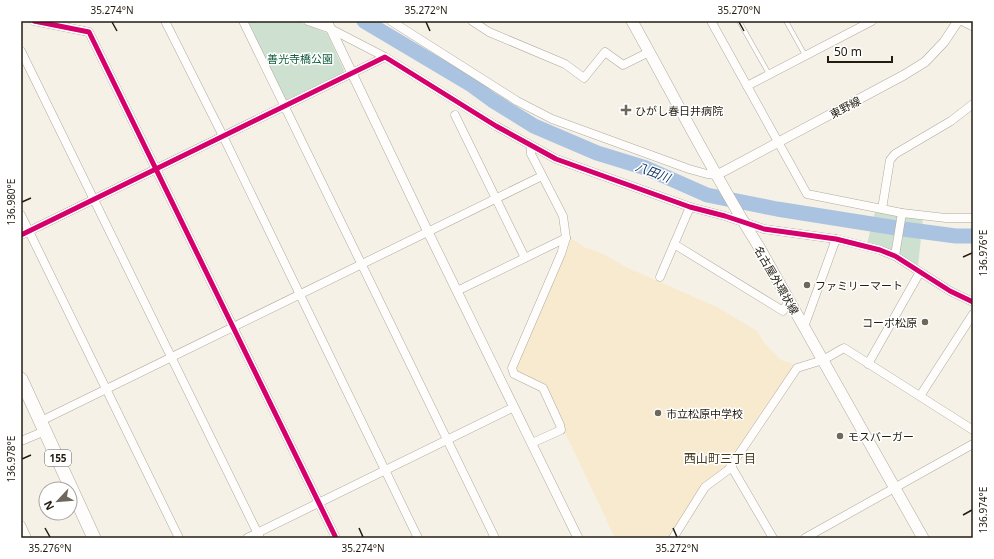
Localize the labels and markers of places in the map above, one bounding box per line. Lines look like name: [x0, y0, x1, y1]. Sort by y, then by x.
place label: ひがし春日井病院: [635, 103, 723, 118]
marker: ひがし春日井病院: [620, 104, 632, 116]
place label: ファミリーマート: [815, 278, 903, 293]
marker: ファミリーマート: [802, 280, 812, 290]
place label: コーポ松原: [862, 315, 917, 330]
marker: コーポ松原: [920, 317, 930, 327]
place label: 市立松原中学校: [666, 406, 743, 421]
marker: 市立松原中学校: [653, 408, 663, 418]
place label: モスバーガー: [848, 429, 914, 444]
marker: モスバーガー: [835, 431, 845, 441]

